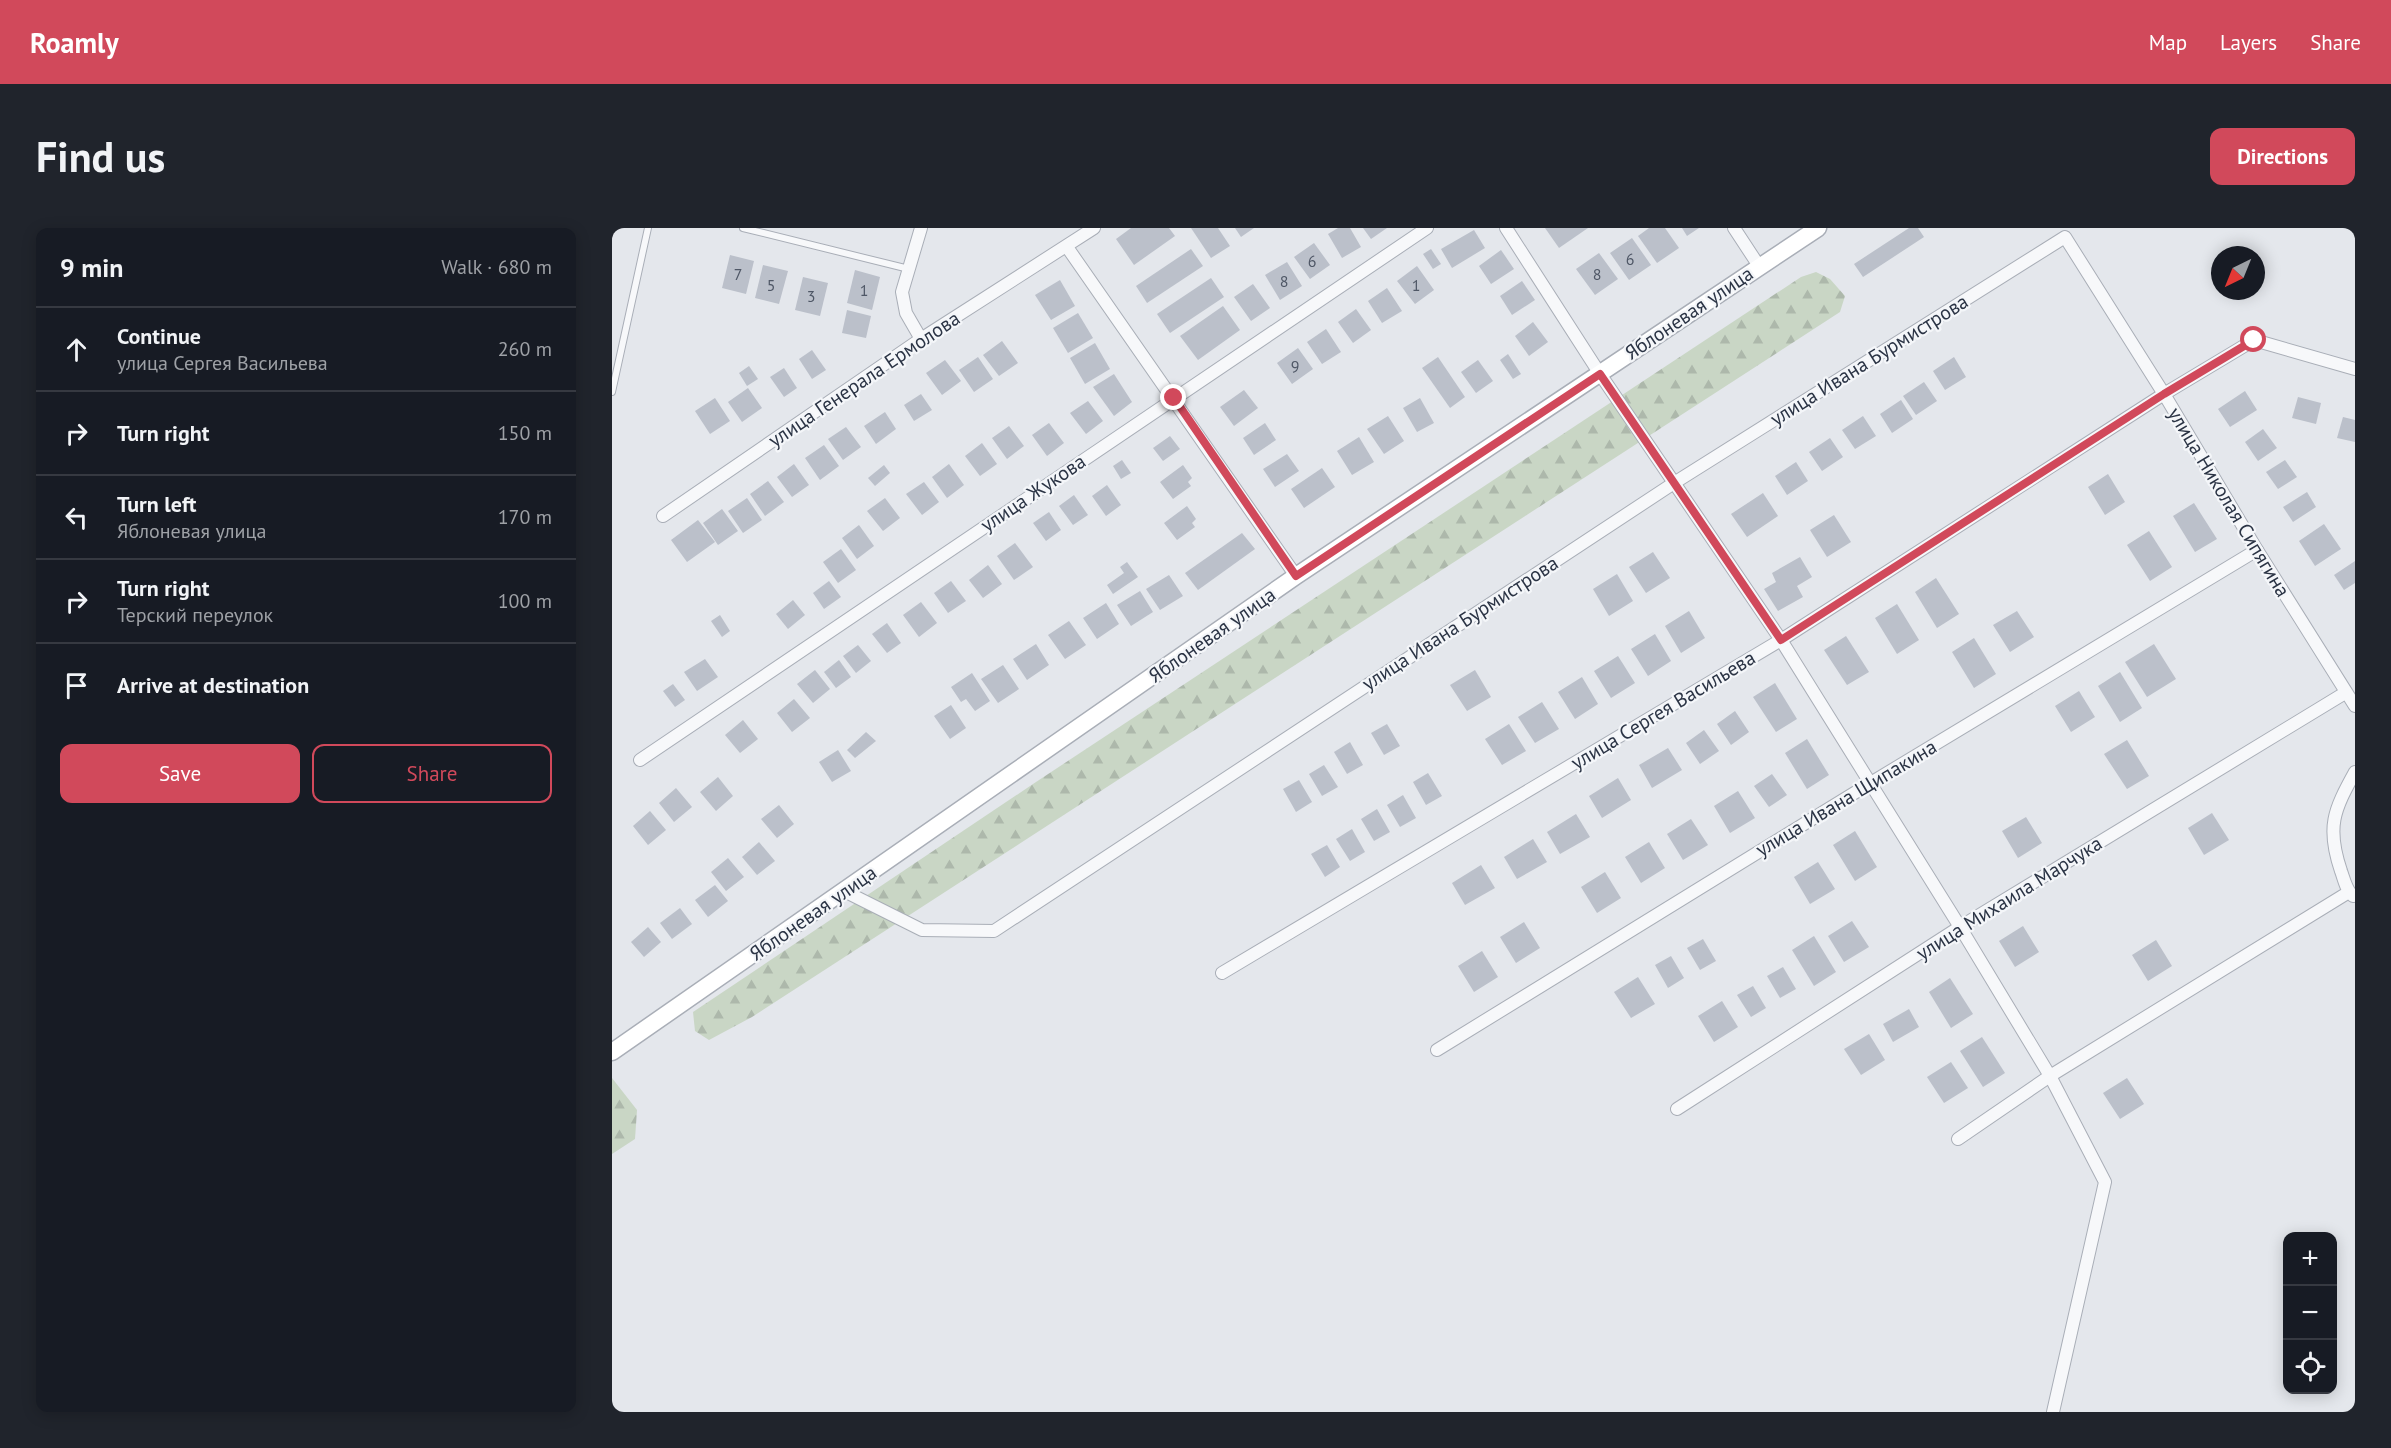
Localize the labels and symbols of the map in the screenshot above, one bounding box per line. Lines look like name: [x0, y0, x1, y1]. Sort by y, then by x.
north arrow: [2211, 246, 2265, 300]
house number: 6: [1626, 249, 1634, 269]
house number: 6: [1308, 251, 1316, 271]
street label: Яблоневая улица: [1620, 260, 1758, 366]
house number: 7: [734, 264, 742, 284]
house number: 8: [1593, 264, 1601, 284]
house number: 8: [1280, 271, 1288, 291]
house number: 5: [767, 275, 775, 295]
house number: 1: [1412, 275, 1420, 295]
house number: 1: [860, 280, 868, 300]
house number: 3: [807, 286, 815, 306]
street label: улица Ивана Бурмистрова: [1765, 288, 1973, 432]
street label: улица Генерала Ермолова: [763, 305, 965, 453]
route start: [2240, 326, 2266, 352]
house number: 9: [1291, 356, 1299, 376]
route end: [1160, 384, 1186, 410]
street label: улица Николая Сипягина: [2162, 402, 2296, 602]
street label: улица Жукова: [975, 448, 1091, 538]
street label: улица Ивана Бурмистрова: [1357, 550, 1563, 696]
street label: Яблоневая улица: [1143, 582, 1281, 688]
street label: улица Сергея Васильева: [1566, 645, 1760, 775]
street label: улица Ивана Щипакина: [1751, 734, 1941, 862]
street label: улица Михаила Марчука: [1911, 830, 2107, 966]
street label: Яблоневая улица: [744, 860, 882, 966]

